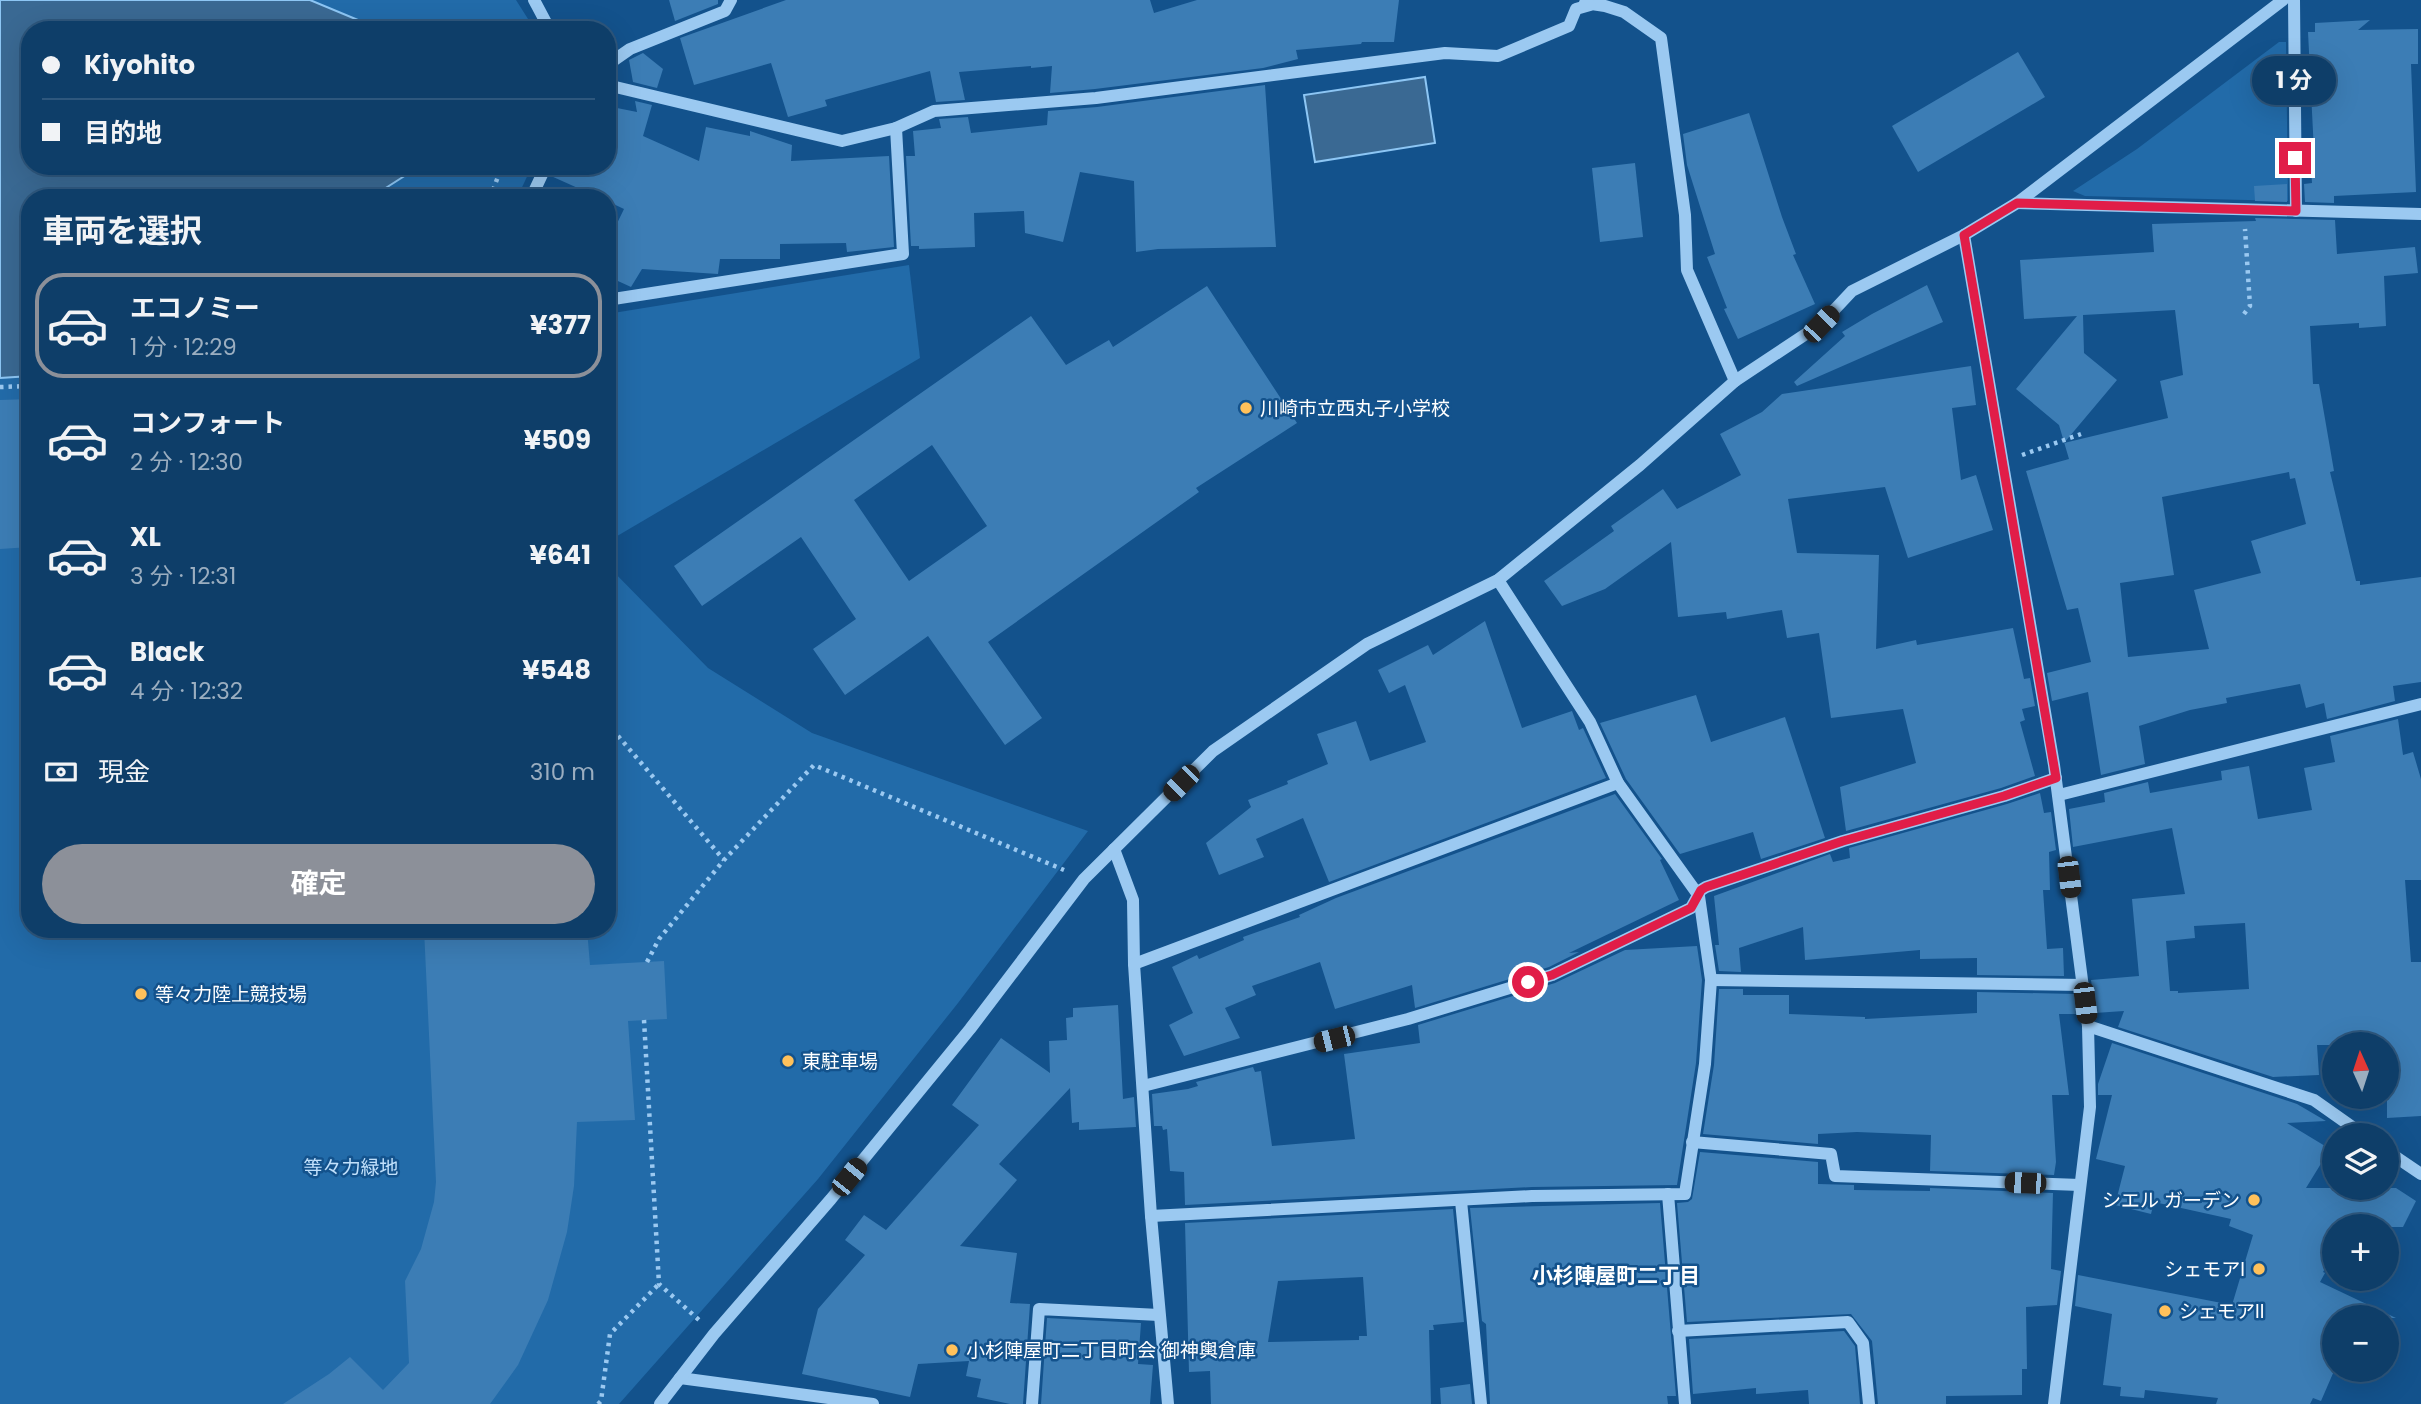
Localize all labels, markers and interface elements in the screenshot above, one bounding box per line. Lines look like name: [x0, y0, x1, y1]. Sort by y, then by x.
text: Kiyohito: [84, 47, 195, 83]
callout: 1 分: [2253, 57, 2337, 106]
text: 1 分: [2276, 64, 2312, 96]
text: 目的地: [84, 115, 162, 151]
route end: [2279, 142, 2311, 174]
text: 車両を選択: [42, 208, 202, 253]
text: エコノミー: [130, 290, 260, 326]
icon: car: [46, 294, 109, 357]
car: [1799, 302, 1844, 346]
text: ¥377: [530, 307, 591, 343]
text: 1 分 · 12:29: [130, 331, 237, 363]
place label: 川崎市立西丸子小学校: [1260, 395, 1450, 422]
marker: 川崎市立西丸子小学校: [1238, 400, 1254, 416]
text: コンフォート: [130, 405, 285, 441]
icon: car: [46, 409, 109, 472]
text: ¥509: [524, 422, 591, 458]
text: 2 分 · 12:30: [130, 446, 243, 478]
text: XL: [130, 519, 161, 555]
icon: car: [46, 524, 109, 587]
text: ¥641: [530, 537, 591, 573]
text: 3 分 · 12:31: [130, 560, 236, 592]
text: Black: [130, 634, 204, 670]
icon: car: [46, 639, 109, 702]
text: ¥548: [522, 652, 591, 688]
text: 4 分 · 12:32: [130, 675, 243, 707]
icon: cash: [42, 753, 80, 791]
text: 現金: [98, 754, 150, 790]
text: 310 m: [530, 756, 595, 788]
car: [1159, 761, 1204, 805]
button: 確定: [42, 844, 595, 924]
car: [2057, 855, 2082, 899]
route start: [1512, 966, 1544, 998]
place label: 等々力陸上競技場: [155, 981, 307, 1008]
car: [2073, 981, 2098, 1025]
marker: 等々力陸上競技場: [133, 986, 149, 1002]
car: [1312, 1024, 1357, 1054]
north arrow: [2322, 1032, 2399, 1110]
map controls: [2322, 1032, 2399, 1382]
place label: 東駐車場: [802, 1048, 878, 1075]
marker: 東駐車場: [780, 1053, 796, 1069]
button: layers: [2322, 1123, 2399, 1200]
park label: 等々力緑地: [303, 1154, 399, 1181]
car: [828, 1154, 871, 1200]
car: [2004, 1172, 2047, 1194]
place label: シエル ガーデン: [2102, 1187, 2240, 1214]
marker: シエル ガーデン: [2246, 1192, 2262, 1208]
button: +: [2322, 1214, 2399, 1291]
place label: シェモアI: [2164, 1256, 2245, 1283]
district label: 小杉陣屋町二丁目: [1532, 1261, 1700, 1290]
marker: シェモアI: [2251, 1261, 2267, 1277]
place label: シェモアII: [2179, 1298, 2264, 1325]
marker: シェモアII: [2157, 1303, 2173, 1319]
button: −: [2322, 1305, 2399, 1382]
place label: 小杉陣屋町二丁目町会 御神輿倉庫: [966, 1337, 1256, 1364]
marker: 小杉陣屋町二丁目町会 御神輿倉庫: [944, 1342, 960, 1358]

